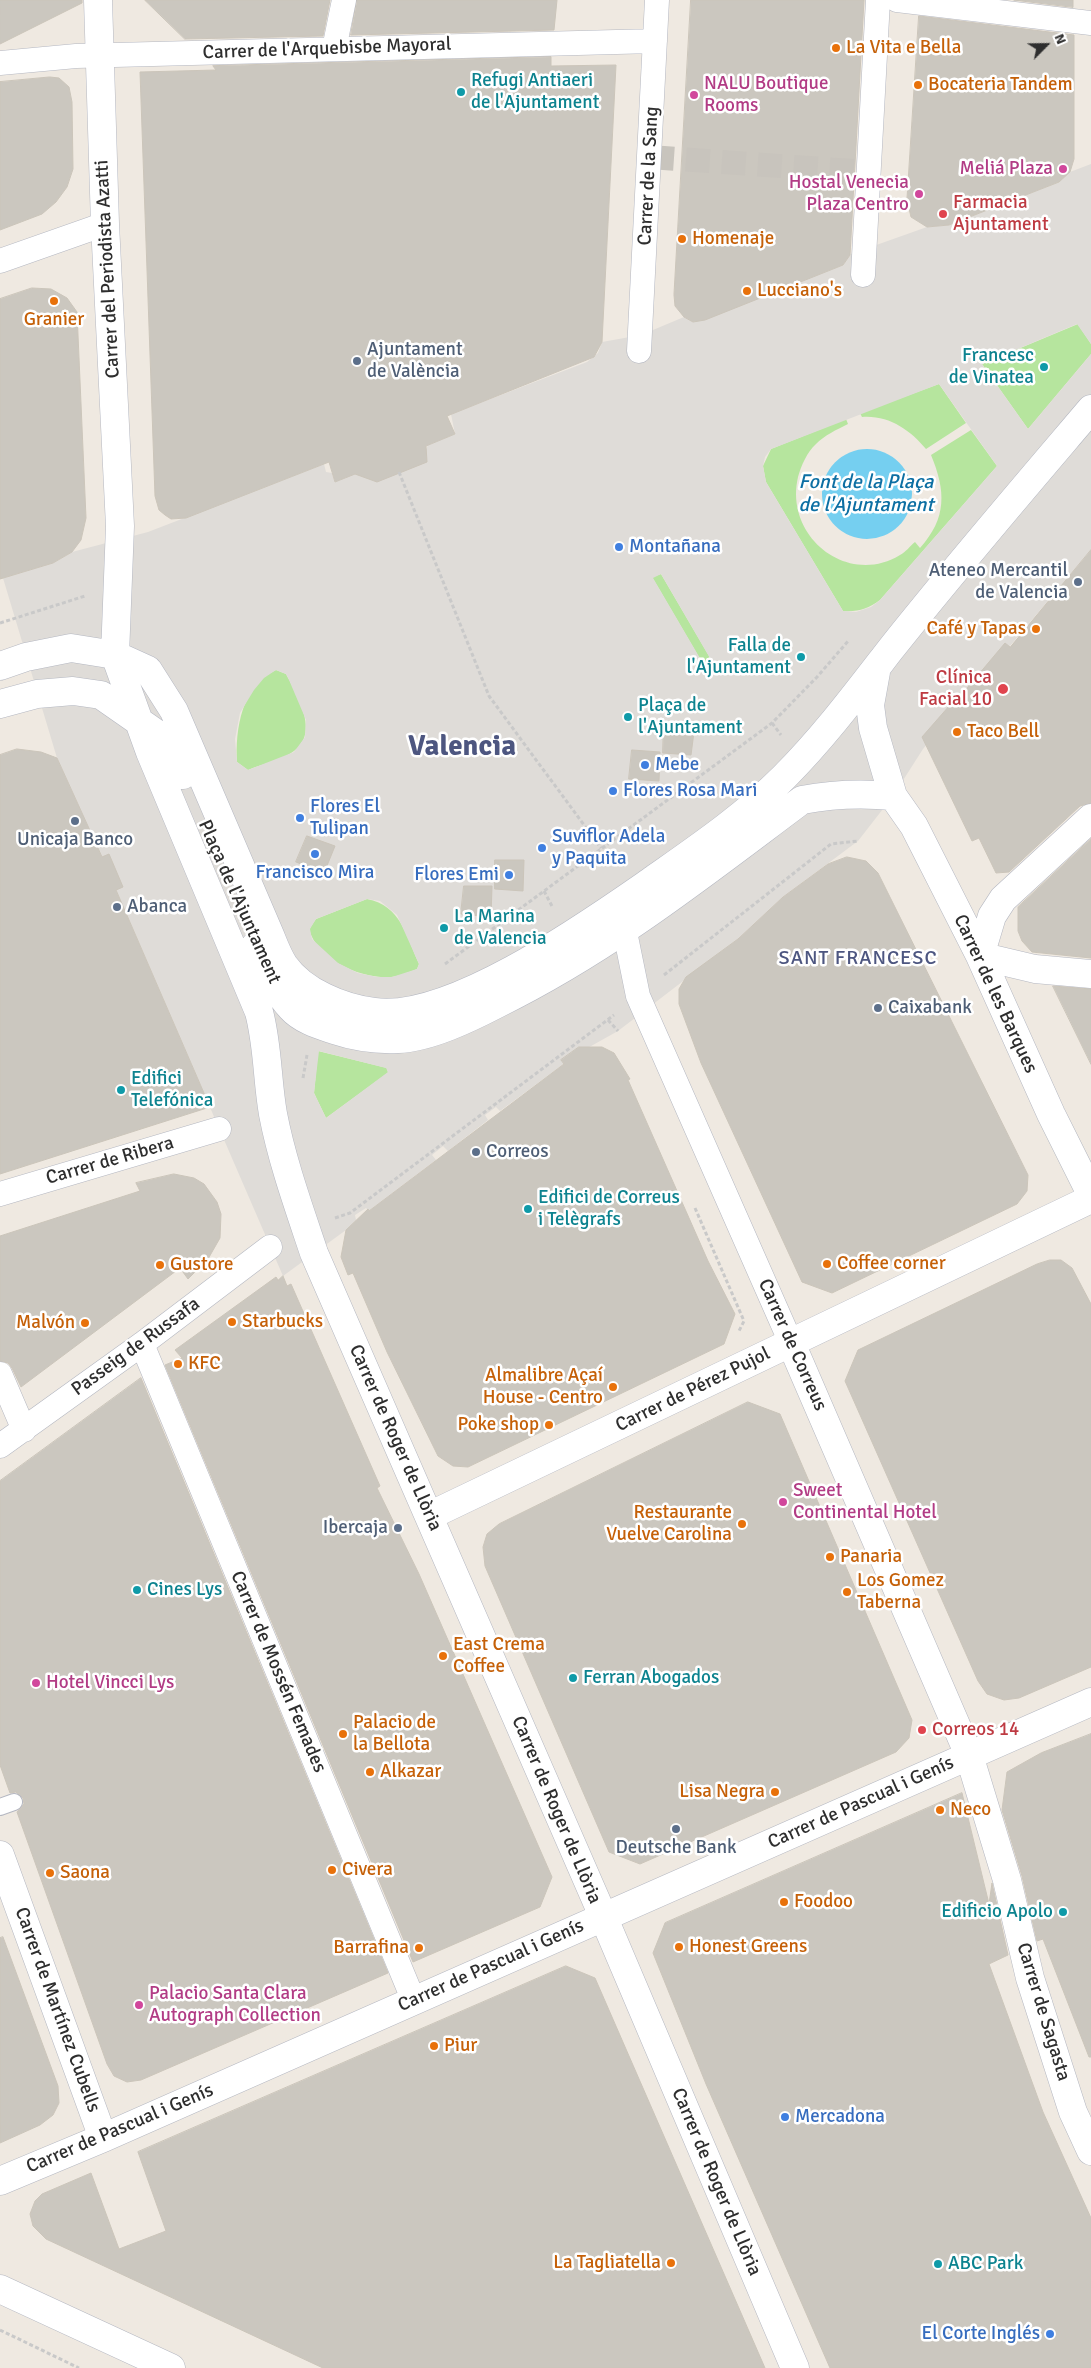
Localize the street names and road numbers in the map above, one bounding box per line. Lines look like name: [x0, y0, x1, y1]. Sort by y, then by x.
street label: Carrer de l'Arquebisbe Mayoral: [202, 33, 452, 65]
street label: Carrer de la Sang: [634, 106, 664, 246]
street label: Carrer del Periodista Azatti: [91, 159, 125, 379]
street label: Plaça de l'Ajuntament: [193, 817, 285, 987]
street label: Carrer de les Barques: [948, 911, 1042, 1077]
street label: Carrer de Ribera: [44, 1132, 176, 1190]
street label: Carrer de Correus: [753, 1275, 831, 1415]
street label: Passeig de Russafa: [67, 1293, 205, 1401]
street label: Carrer de Roger de Llòria: [344, 1341, 446, 1535]
street label: Carrer de Pérez Pujol: [612, 1343, 774, 1437]
street label: Carrer de Mossén Femades: [225, 1568, 331, 1776]
street label: Carrer de Roger de Llòria: [506, 1713, 606, 1907]
street label: Carrer de Pascual i Genís: [765, 1752, 957, 1854]
street label: Carrer de Martínez Cubells: [9, 1904, 105, 2116]
street label: Carrer de Pascual i Genís: [395, 1915, 587, 2017]
street label: Carrer de Sagasta: [1011, 1940, 1075, 2084]
street label: Carrer de Pascual i Genís: [23, 2079, 217, 2179]
street label: Carrer de Roger de Llòria: [666, 2085, 766, 2279]

